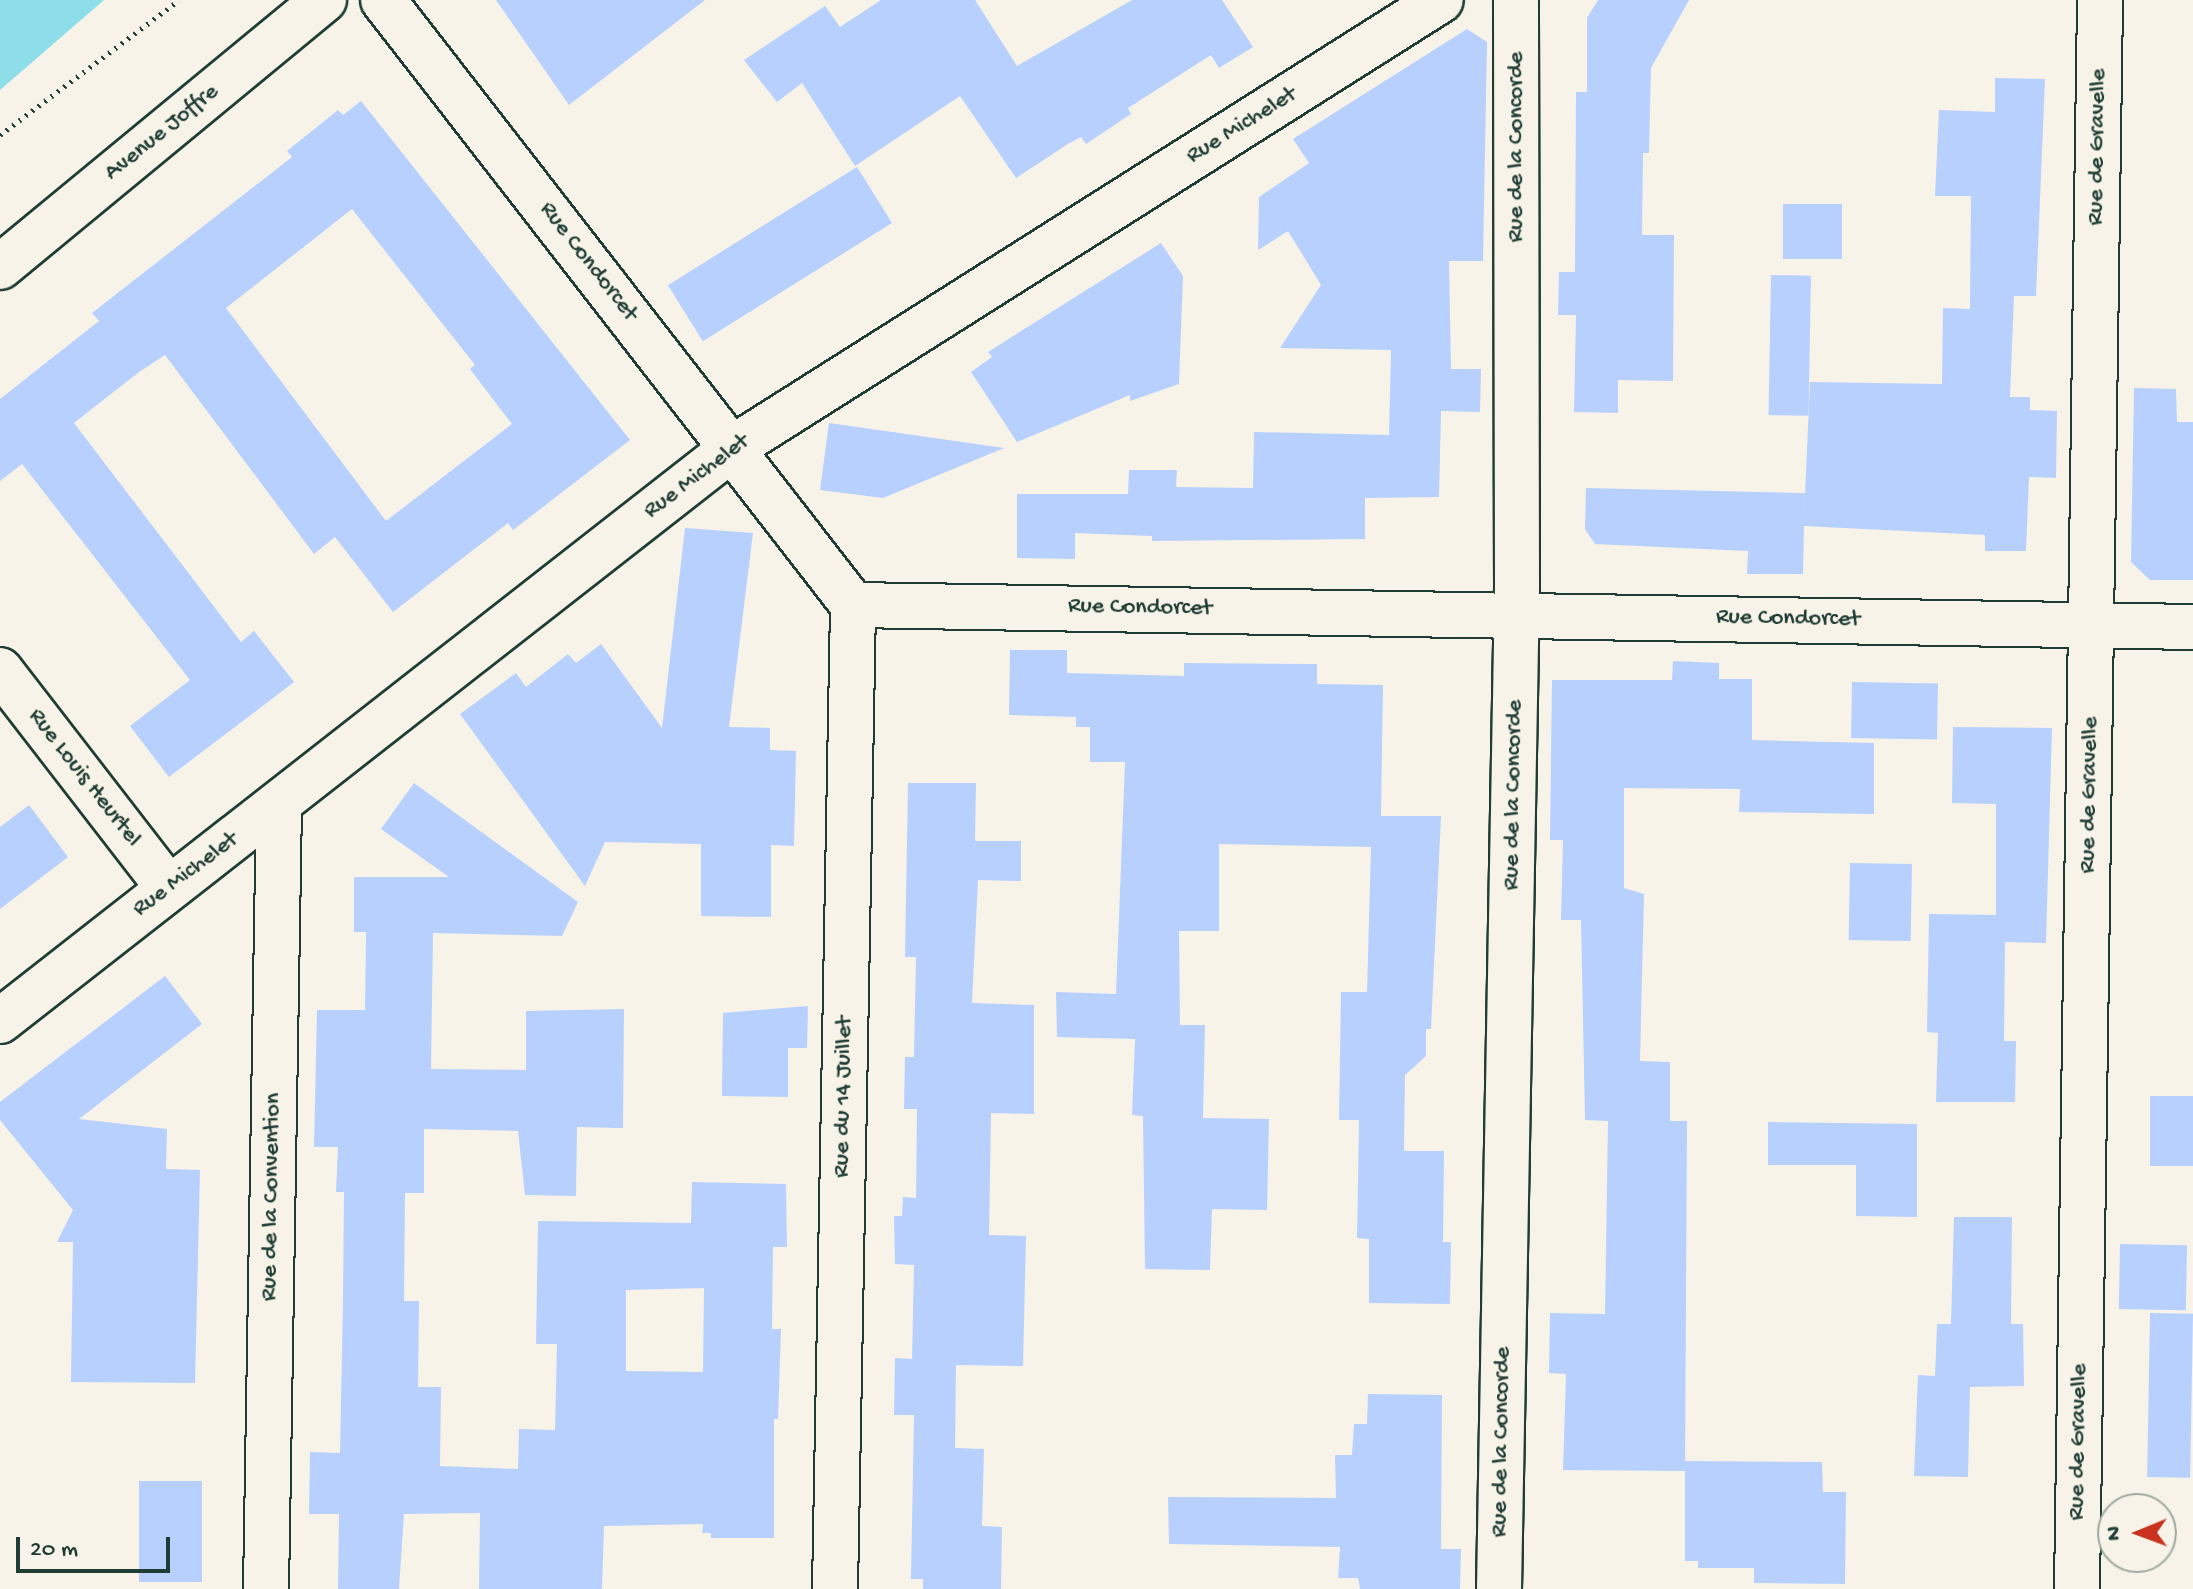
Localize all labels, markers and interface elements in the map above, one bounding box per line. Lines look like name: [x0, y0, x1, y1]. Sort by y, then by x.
street label: Rue de la Concorde: [1503, 52, 1531, 242]
street label: Rue de Gravelle: [2082, 68, 2114, 226]
street label: Avenue Joffre: [99, 78, 225, 188]
street label: Rue Michelet: [1182, 81, 1302, 171]
street label: Rue Condorcet: [532, 196, 644, 328]
street label: Rue Michelet: [639, 428, 755, 526]
street label: Rue Condorcet: [1068, 592, 1212, 624]
street label: Rue Condorcet: [1716, 603, 1860, 635]
street label: Rue de la Concorde: [1498, 699, 1530, 891]
street label: Rue Louis Heurtel: [21, 703, 147, 853]
street label: Rue de Gravelle: [2074, 716, 2106, 874]
street label: Rue Michelet: [128, 826, 244, 924]
street label: Rue du 14 Juillet: [828, 1016, 860, 1178]
street label: Rue de la Convention: [256, 1093, 288, 1301]
street label: Rue de la Concorde: [1486, 1346, 1518, 1538]
street label: Rue de Gravelle: [2063, 1363, 2095, 1521]
north arrow: [2097, 1493, 2177, 1573]
scale bar: [20, 1521, 174, 1571]
text: N: [2102, 1526, 2128, 1541]
text: 20 m: [30, 1536, 78, 1565]

